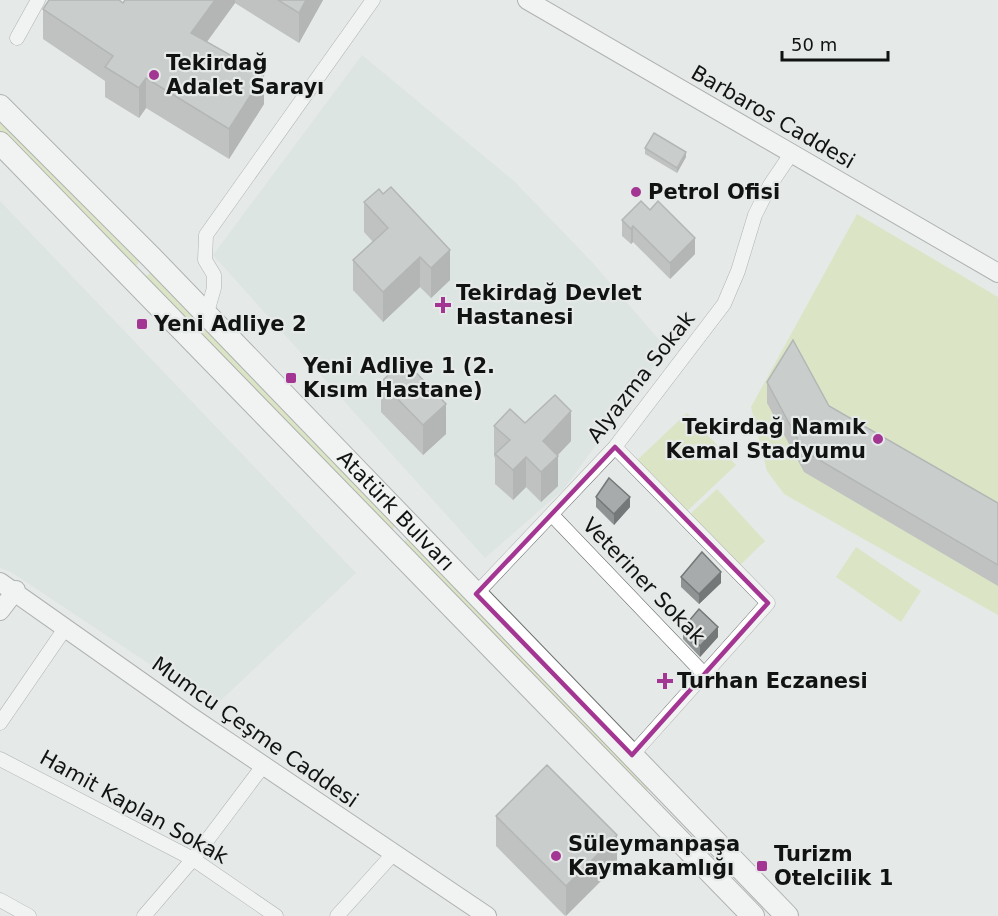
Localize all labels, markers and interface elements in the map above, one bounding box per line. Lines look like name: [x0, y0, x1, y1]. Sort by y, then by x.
scale bar: [782, 24, 888, 62]
text: 50 m: [791, 34, 837, 55]
place label: Tekirdağ Adalet Sarayı: [166, 51, 324, 99]
street label: Barbaros Caddesi: [687, 60, 859, 174]
marker: Tekirdağ Adalet Sarayı: [147, 68, 161, 82]
place label: Petrol Ofisi: [648, 180, 780, 204]
marker: Petrol Ofisi: [629, 185, 643, 199]
place label: Tekirdağ Devlet Hastanesi: [456, 281, 642, 329]
marker: Tekirdağ Devlet Hastanesi: [434, 296, 452, 314]
street label: Alyazma Sokak: [582, 306, 700, 447]
place label: Yeni Adliye 2: [153, 312, 307, 336]
marker: Yeni Adliye 2: [135, 317, 149, 331]
place label: Yeni Adliye 1 (2. Kısım Hastane): [302, 354, 495, 402]
marker: Yeni Adliye 1 (2. Kısım Hastane): [284, 371, 298, 385]
place label: Tekirdağ Namık Kemal Stadyumu: [665, 415, 867, 463]
marker: Tekirdağ Namık Kemal Stadyumu: [871, 432, 885, 446]
street label: Atatürk Bulvarı: [332, 446, 459, 576]
street label: Veteriner Sokak: [578, 513, 711, 650]
street label: Mumcu Çeşme Caddesi: [147, 652, 363, 812]
place label: Turhan Eczanesi: [677, 669, 868, 693]
marker: Turhan Eczanesi: [658, 674, 672, 688]
street label: Hamit Kaplan Sokak: [36, 745, 233, 869]
place label: Süleymanpaşa Kaymakamlığı: [568, 832, 740, 880]
place label: Turizm Otelcilik 1: [774, 842, 893, 890]
marker: Süleymanpaşa Kaymakamlığı: [549, 849, 563, 863]
marker: Turizm Otelcilik 1: [755, 859, 769, 873]

